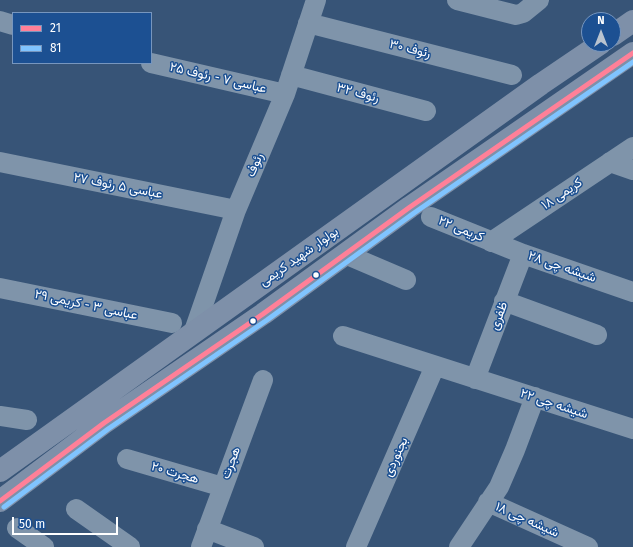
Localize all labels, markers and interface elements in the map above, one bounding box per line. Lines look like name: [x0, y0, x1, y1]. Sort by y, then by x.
legend: [12, 12, 152, 64]
north arrow: [581, 12, 621, 52]
text: N: [597, 14, 605, 27]
text: 21: [50, 21, 61, 35]
street label: رئوف ۳۰: [388, 36, 432, 62]
text: 81: [50, 41, 61, 55]
street label: عباسی ۷ - رئوف ۲۵: [168, 59, 268, 97]
street label: رئوف ۳۲: [335, 80, 381, 106]
street label: رئوف: [243, 151, 267, 179]
street label: عباسی ۵ رئوف ۲۷: [72, 170, 164, 202]
street label: کریمی ۱۸: [539, 175, 585, 213]
street label: کریمی ۲۲: [436, 213, 486, 245]
street label: بولوار شهید کریمی: [257, 224, 341, 290]
street label: شیشه چی ۲۸: [526, 248, 598, 286]
unlabelled marker: [311, 270, 321, 280]
street label: عباسی ۳ - کریمی ۲۹: [33, 286, 139, 324]
street label: ظفری: [486, 300, 512, 332]
unlabelled marker: [248, 316, 258, 326]
street label: شیشه چی ۲۲: [518, 386, 590, 422]
street label: بجنوردی: [380, 435, 412, 479]
street label: هجرت: [218, 445, 244, 481]
street label: هجرت ۲۰: [149, 459, 201, 487]
street label: شیشه چی ۱۸: [493, 499, 561, 541]
scale bar: [14, 509, 120, 535]
text: 50 m: [19, 517, 45, 531]

